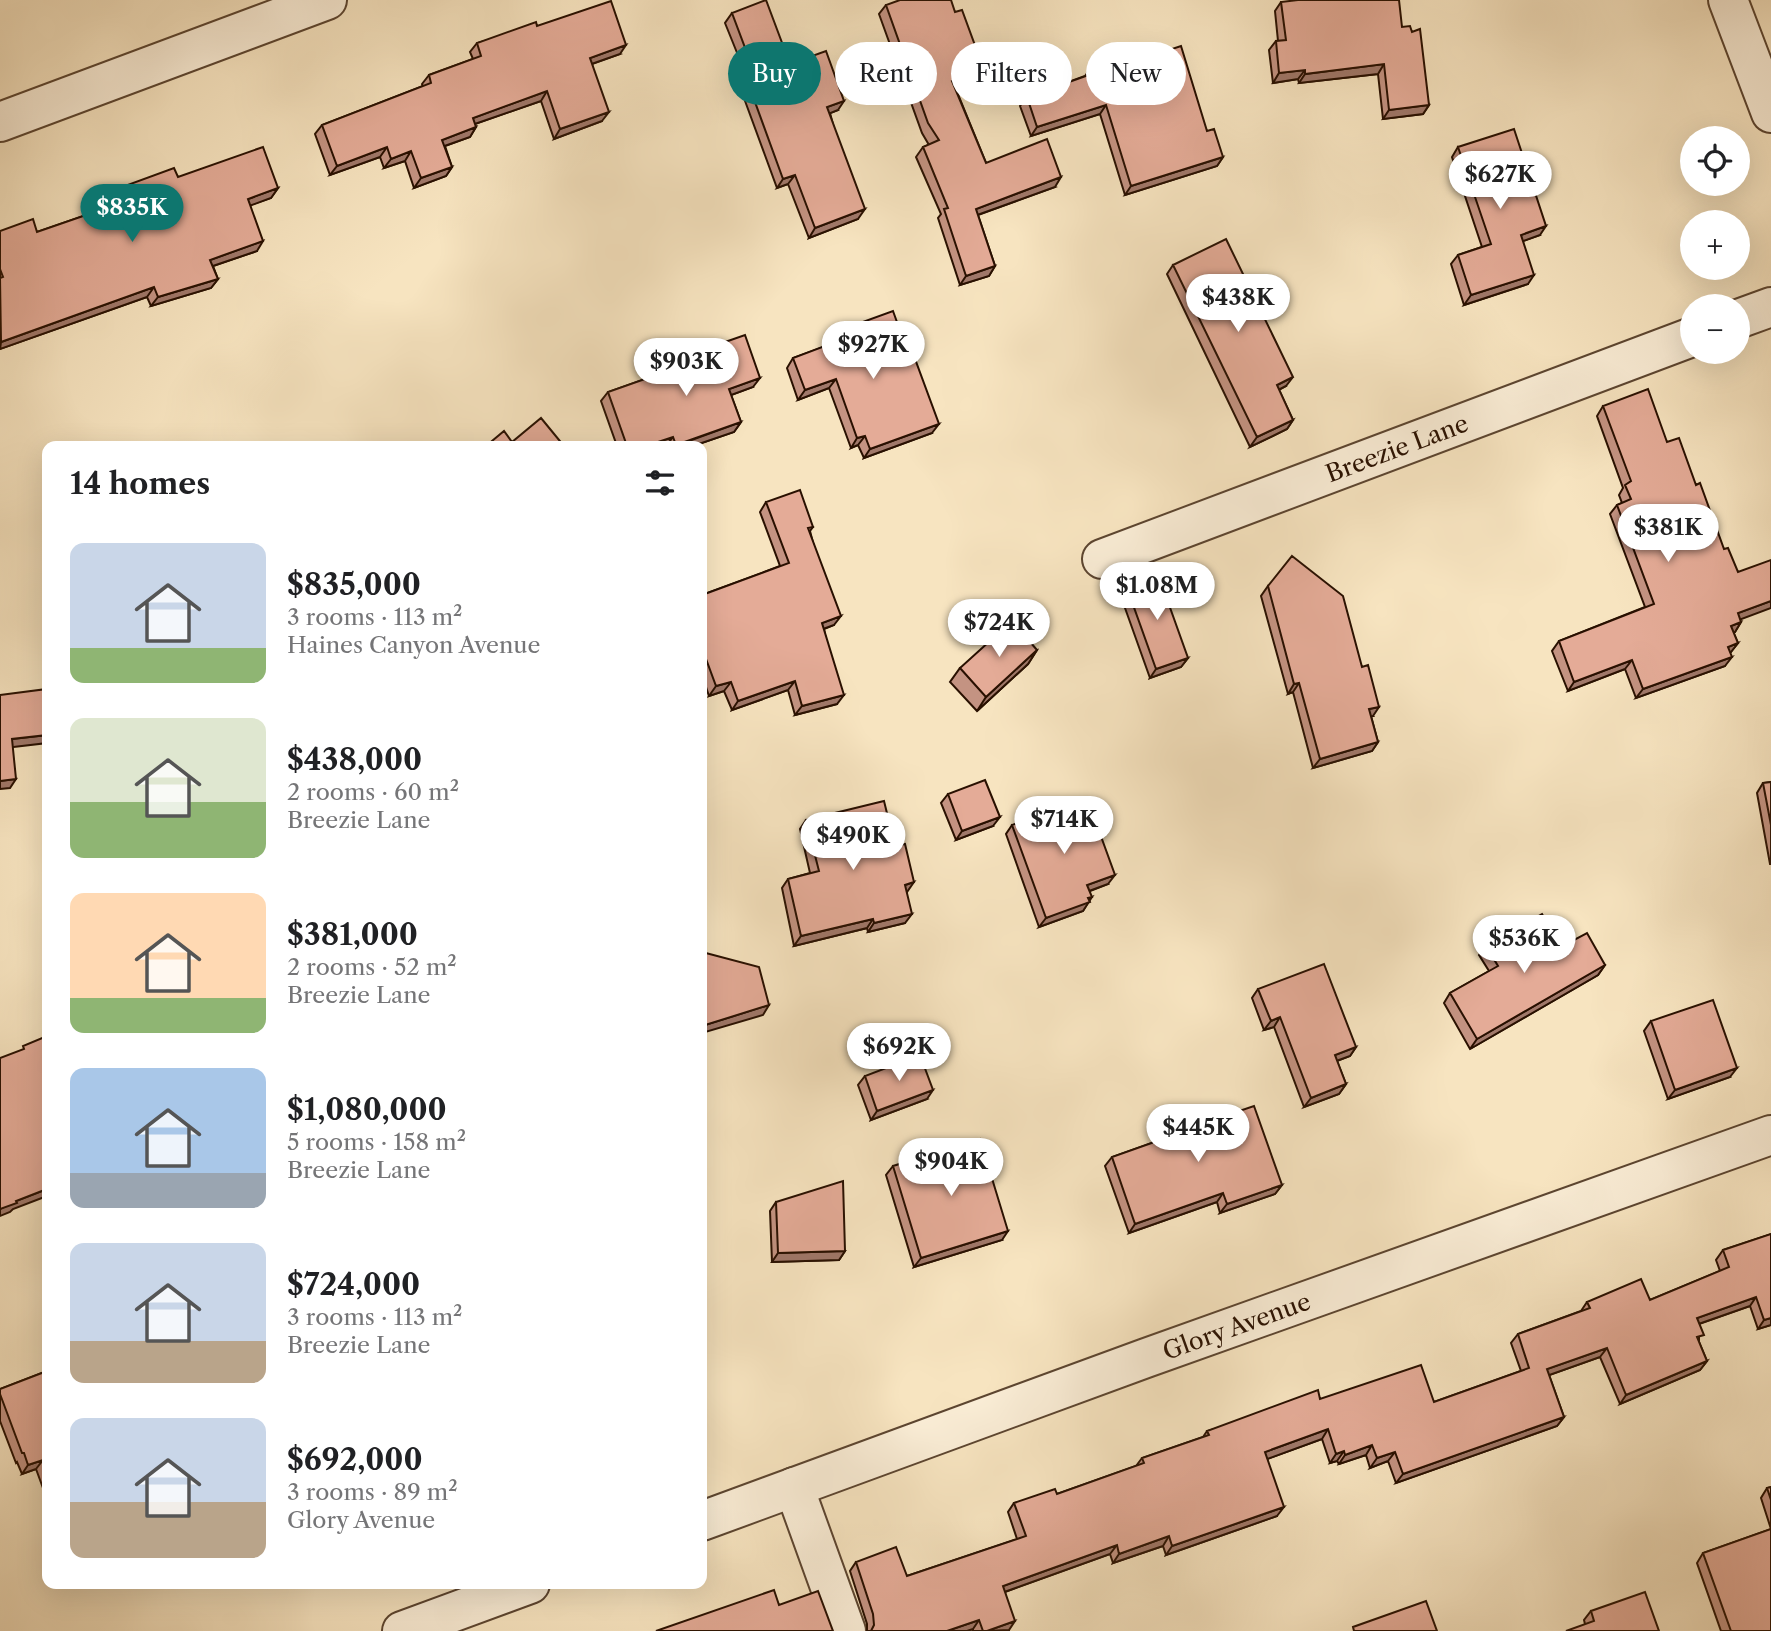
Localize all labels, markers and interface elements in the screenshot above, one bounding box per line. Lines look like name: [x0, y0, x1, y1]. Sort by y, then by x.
chip: Buy: [728, 42, 821, 105]
chip: Rent: [835, 42, 937, 105]
chip: Filters: [951, 42, 1072, 105]
chip: New: [1086, 42, 1186, 105]
map controls: [1680, 126, 1750, 364]
button: locate: [1680, 126, 1750, 196]
pin: $627K: [1451, 152, 1549, 211]
text: $627K: [1465, 160, 1535, 188]
pin: $835K: [83, 184, 181, 244]
text: $835K: [96, 193, 168, 221]
button: +: [1680, 210, 1750, 280]
pin: $438K: [1189, 274, 1287, 334]
text: $438K: [1202, 283, 1274, 311]
button: −: [1680, 294, 1750, 364]
pin: $927K: [824, 322, 922, 381]
text: $927K: [838, 330, 908, 358]
pin: $903K: [637, 338, 735, 398]
text: $903K: [650, 347, 722, 375]
street label: Breezie Lane: [1322, 408, 1472, 488]
icon: filters: [641, 464, 679, 502]
text: 14 homes: [70, 465, 210, 502]
pin: $381K: [1619, 504, 1717, 564]
text: $381K: [1634, 513, 1702, 541]
pin: $1.08M: [1100, 562, 1214, 622]
text: $835,000: [287, 566, 421, 603]
icon: home: [126, 571, 210, 655]
text: $1.08M: [1116, 571, 1198, 599]
pin: $724K: [950, 600, 1048, 659]
text: 3 rooms · 113 m²: [287, 603, 463, 631]
text: $724K: [964, 608, 1034, 636]
text: Haines Canyon Avenue: [287, 631, 540, 659]
text: $438,000: [287, 741, 422, 778]
icon: home: [126, 746, 210, 830]
text: 2 rooms · 60 m²: [287, 778, 459, 806]
pin: $714K: [1015, 796, 1113, 856]
text: $714K: [1030, 805, 1098, 833]
text: Breezie Lane: [287, 806, 430, 834]
pin: $490K: [804, 812, 902, 872]
text: $490K: [816, 821, 890, 849]
text: $381,000: [287, 916, 418, 953]
pin: $536K: [1475, 916, 1573, 975]
icon: home: [126, 921, 210, 1005]
text: $536K: [1489, 924, 1559, 952]
text: 2 rooms · 52 m²: [287, 953, 457, 981]
text: Breezie Lane: [287, 981, 430, 1009]
pin: $692K: [850, 1024, 948, 1083]
text: $692K: [863, 1032, 935, 1060]
text: $1,080,000: [287, 1091, 447, 1128]
icon: home: [126, 1096, 210, 1180]
pin: $445K: [1149, 1104, 1247, 1164]
text: $445K: [1162, 1113, 1234, 1141]
text: 5 rooms · 158 m²: [287, 1128, 466, 1156]
pin: $904K: [902, 1138, 1000, 1198]
text: $904K: [914, 1147, 988, 1175]
text: Breezie Lane: [287, 1156, 430, 1184]
text: $724,000: [287, 1266, 420, 1303]
icon: home: [126, 1271, 210, 1355]
street label: Glory Avenue: [1159, 1286, 1314, 1365]
text: 3 rooms · 113 m²: [287, 1303, 463, 1331]
text: Breezie Lane: [287, 1331, 430, 1359]
text: $692,000: [287, 1441, 423, 1478]
icon: home: [126, 1446, 210, 1530]
text: 3 rooms · 89 m²: [287, 1478, 458, 1506]
text: Glory Avenue: [287, 1506, 435, 1534]

